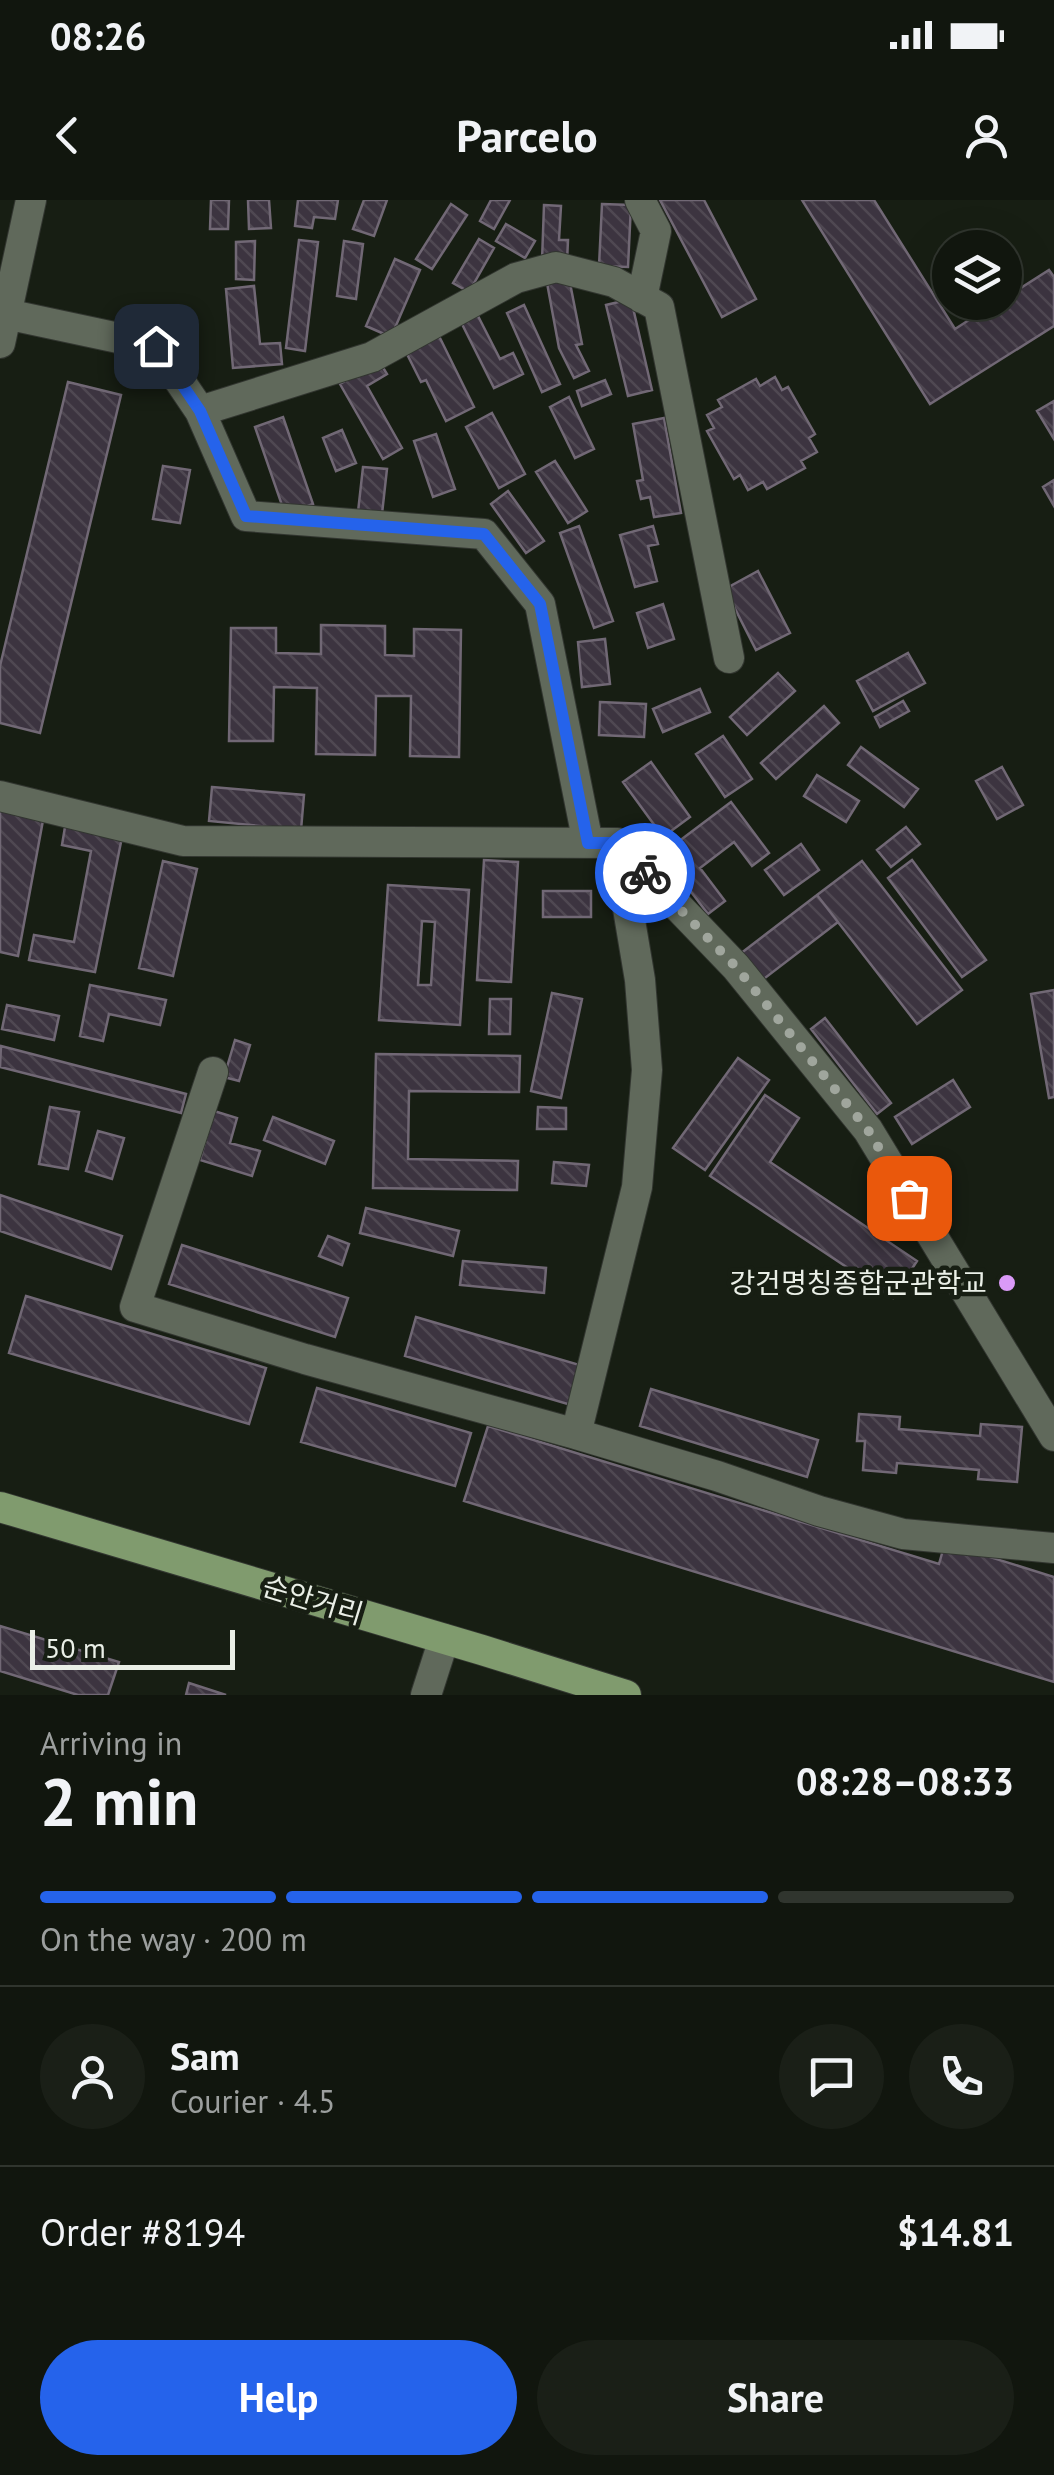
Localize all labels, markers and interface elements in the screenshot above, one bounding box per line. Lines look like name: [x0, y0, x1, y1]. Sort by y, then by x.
text: 08:26: [50, 11, 146, 60]
text: Parcelo: [456, 106, 598, 164]
icon: back: [40, 108, 95, 163]
icon: person: [959, 108, 1014, 163]
map controls: [932, 230, 1022, 320]
button: layers: [932, 230, 1022, 320]
pin: [114, 304, 199, 389]
icon: home: [129, 319, 184, 374]
courier: [595, 823, 695, 923]
icon: bike: [618, 846, 673, 901]
pin: [867, 1156, 952, 1241]
icon: bag: [882, 1171, 937, 1226]
place label: 강건명칭종합군관학교: [729, 1264, 987, 1301]
marker: 강건명칭종합군관학교: [996, 1272, 1018, 1294]
street label: 순안거리: [258, 1567, 368, 1632]
scale bar: [30, 1625, 235, 1670]
text: 50 m: [45, 1629, 106, 1666]
text: Arriving in: [40, 1722, 182, 1764]
text: 08:28–08:33: [796, 1756, 1014, 1805]
text: 2 min: [40, 1759, 199, 1843]
text: On the way · 200 m: [40, 1918, 307, 1960]
button: person: [40, 2024, 145, 2129]
button: chat: [779, 2024, 884, 2129]
button: phone: [909, 2024, 1014, 2129]
text: Sam: [170, 2031, 240, 2080]
text: Courier · 4.5: [170, 2080, 336, 2122]
text: Order #8194: [40, 2207, 245, 2256]
text: $14.81: [897, 2207, 1014, 2256]
button: Help: [40, 2340, 517, 2455]
button: Share: [537, 2340, 1014, 2455]

